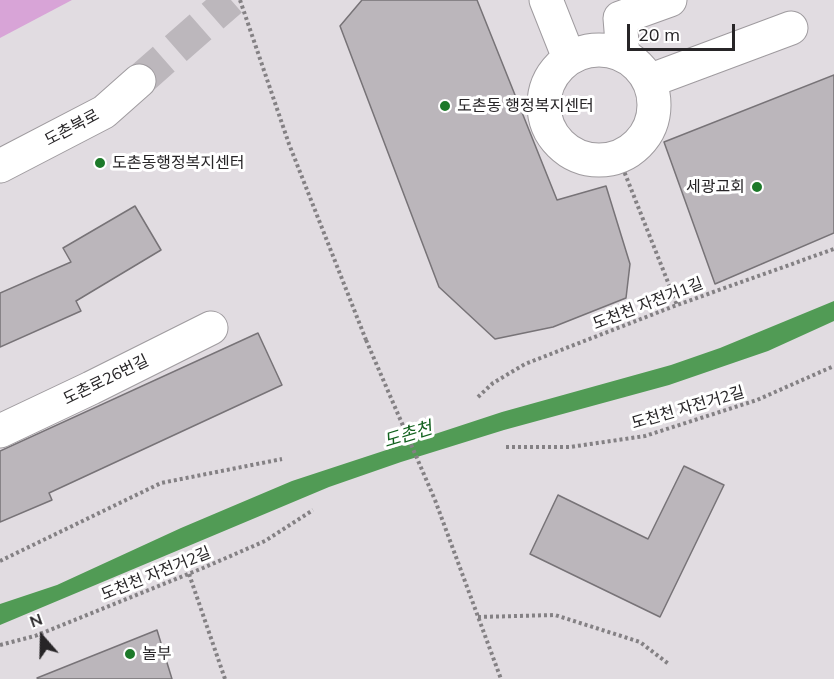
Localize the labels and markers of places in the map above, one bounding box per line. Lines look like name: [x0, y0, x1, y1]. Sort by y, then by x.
place label: 도촌동 행정복지센터: [457, 96, 594, 116]
marker: 도촌동 행정복지센터: [438, 99, 452, 113]
place label: 도촌동행정복지센터: [112, 153, 244, 173]
marker: 도촌동행정복지센터: [93, 156, 107, 170]
place label: 세광교회: [686, 177, 745, 197]
marker: 세광교회: [750, 180, 764, 194]
place label: 놀부: [142, 644, 171, 664]
marker: 놀부: [123, 647, 137, 661]

